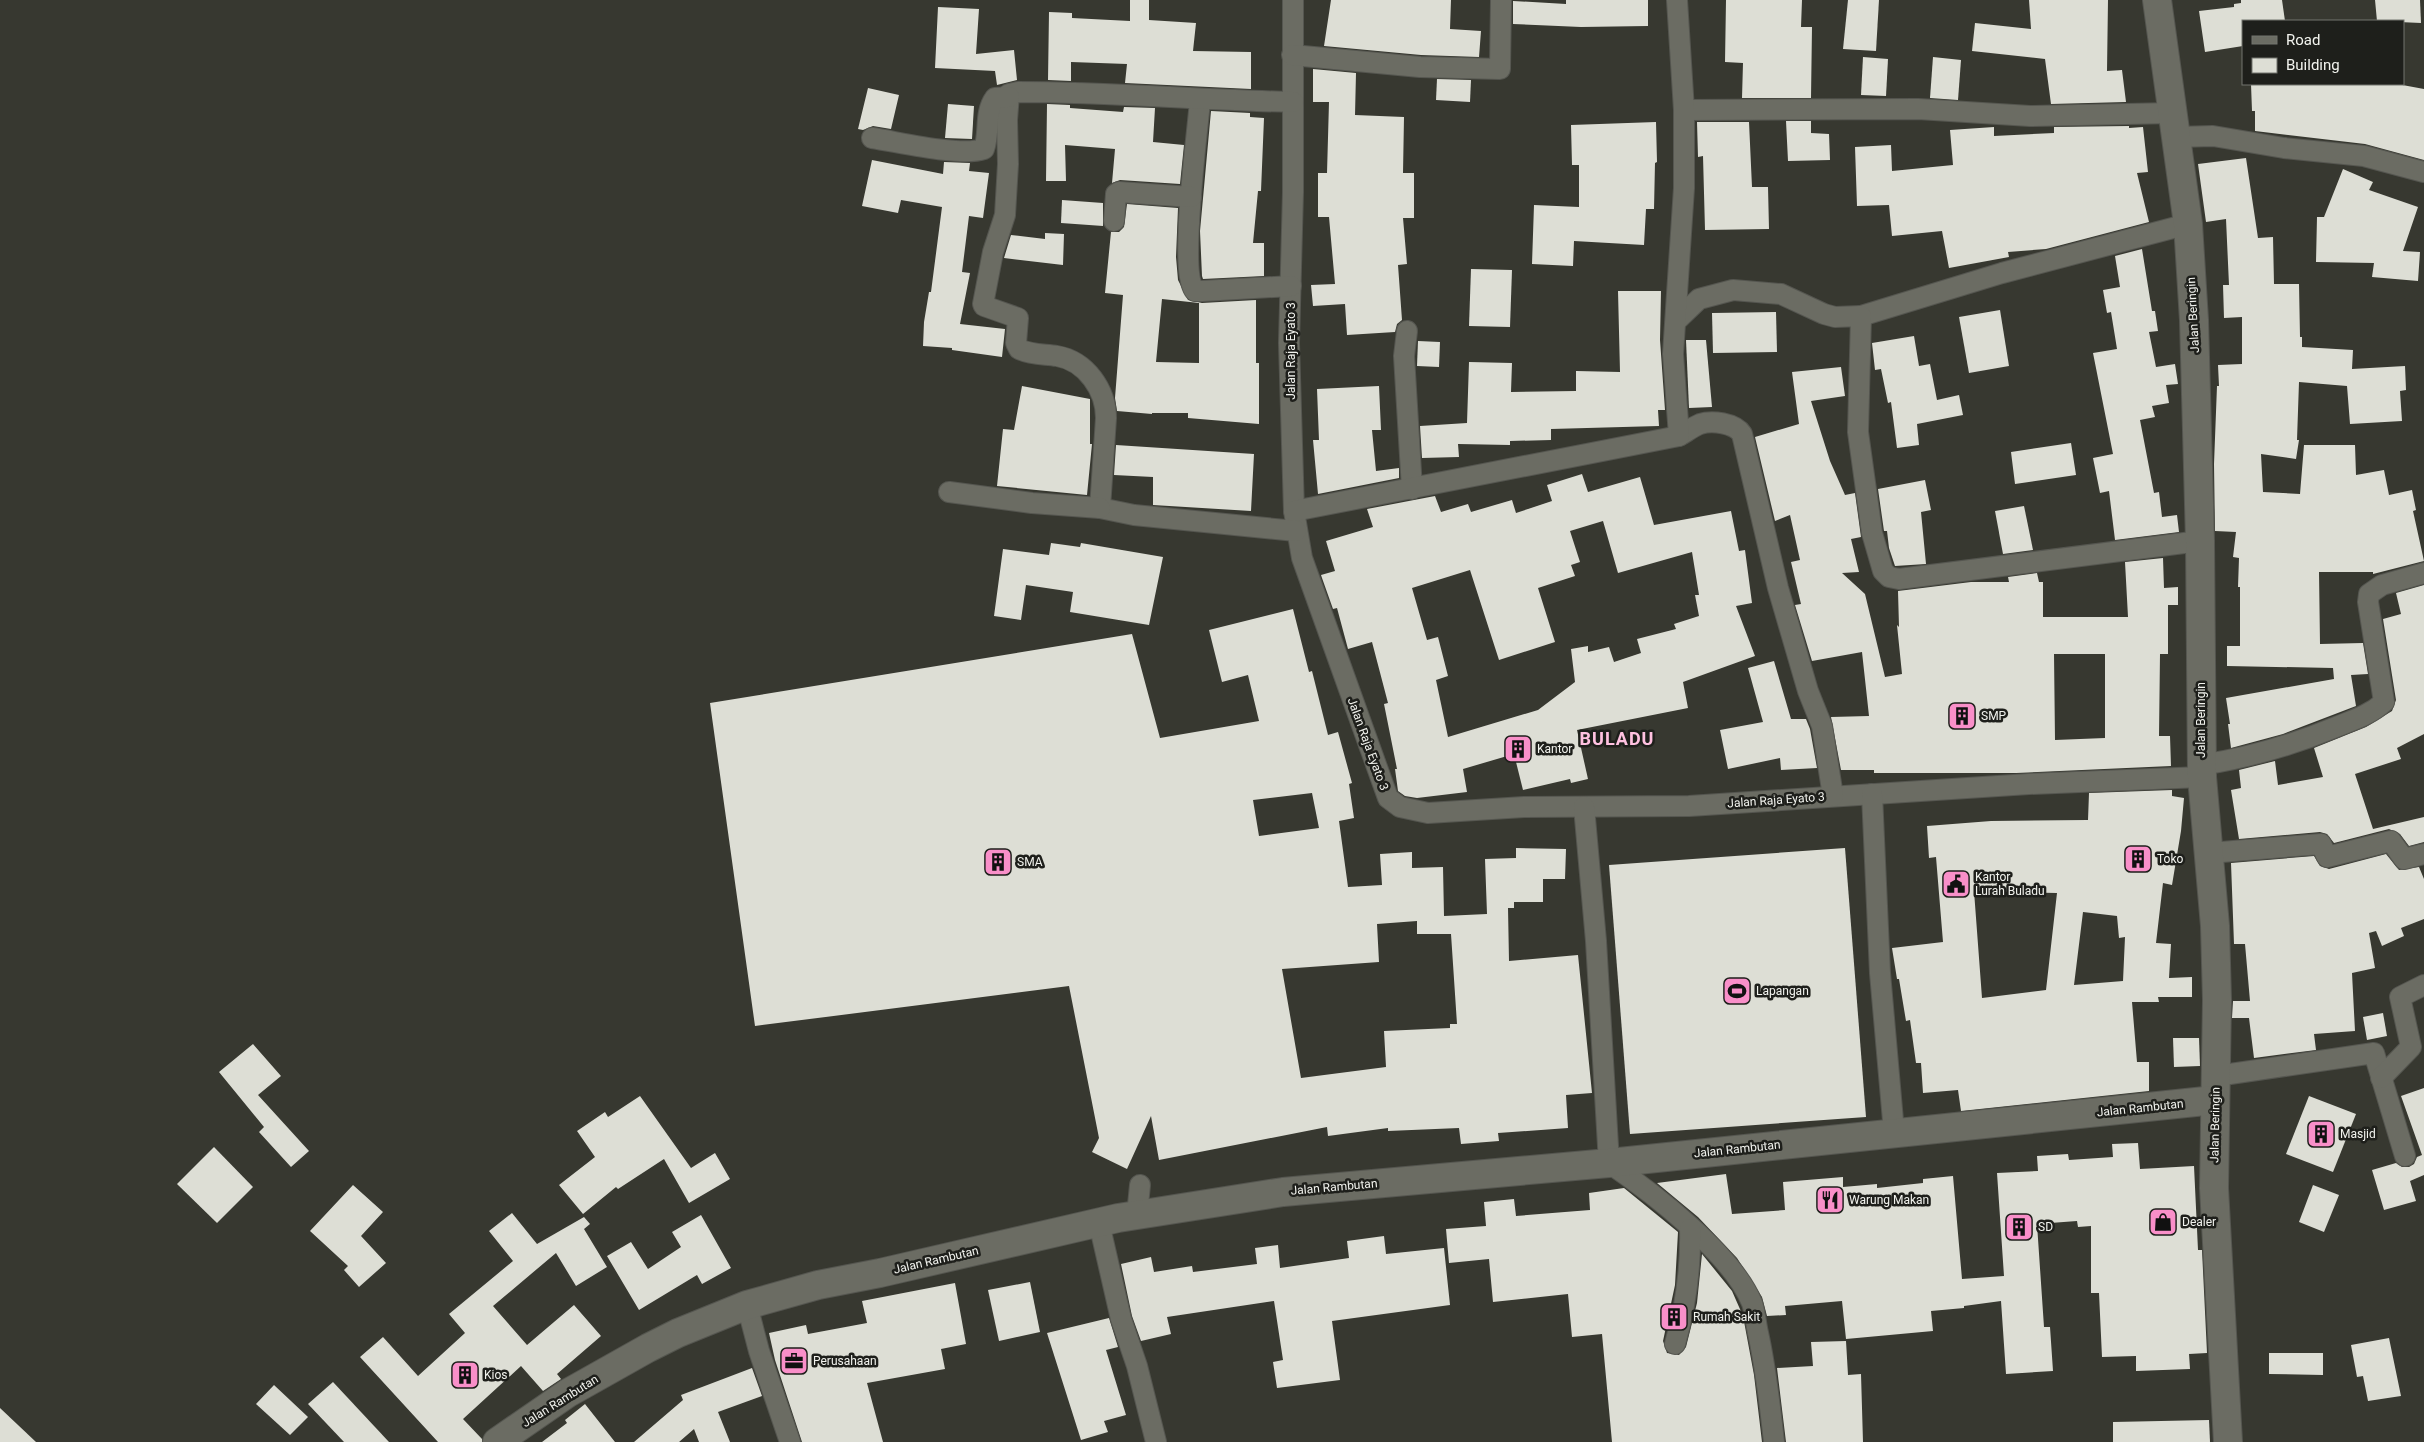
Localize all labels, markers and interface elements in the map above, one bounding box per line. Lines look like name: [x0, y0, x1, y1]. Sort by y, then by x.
legend: [2242, 20, 2404, 85]
text: Road: [2286, 31, 2320, 49]
text: Building: [2286, 56, 2340, 74]
street label: Jalan Beringin: [2184, 277, 2202, 353]
street label: Jalan Raja Eyato 3: [1284, 302, 1298, 400]
street label: Jalan Beringin: [2194, 682, 2208, 758]
street label: Jalan Raja Eyato 3: [1345, 696, 1391, 792]
building icon: SMP: [1947, 701, 1977, 731]
place label: SMP: [1981, 709, 2007, 723]
district label: BULADU: [1580, 728, 1654, 749]
building icon: Kantor: [1503, 734, 1533, 764]
place label: Kantor: [1537, 742, 1572, 756]
street label: Jalan Raja Eyato 3: [1727, 790, 1825, 810]
building icon: Toko: [2123, 844, 2153, 874]
building icon: SMA: [983, 847, 1013, 877]
place label: Toko: [2157, 852, 2184, 866]
place label: SMA: [1017, 855, 1043, 869]
public building icon: Kantor Lurah Buladu: [1941, 869, 1971, 899]
place label: Kantor Lurah Buladu: [1975, 870, 2045, 898]
sports icon: Lapangan: [1722, 976, 1752, 1006]
place label: Lapangan: [1756, 984, 1809, 998]
street label: Jalan Beringin: [2207, 1087, 2223, 1163]
street label: Jalan Rambutan: [2096, 1096, 2184, 1120]
building icon: Masjid: [2306, 1119, 2336, 1149]
place label: Masjid: [2340, 1127, 2376, 1141]
street label: Jalan Rambutan: [1693, 1137, 1781, 1161]
street label: Jalan Rambutan: [1290, 1176, 1378, 1198]
restaurant icon: Warung Makan: [1815, 1185, 1845, 1215]
place label: Warung Makan: [1849, 1193, 1929, 1207]
shop icon: Dealer: [2148, 1207, 2178, 1237]
building icon: SD: [2004, 1212, 2034, 1242]
place label: Dealer: [2182, 1215, 2216, 1229]
place label: SD: [2038, 1220, 2053, 1234]
street label: Jalan Rambutan: [892, 1243, 980, 1277]
building icon: Rumah Sakit: [1659, 1302, 1689, 1332]
place label: Rumah Sakit: [1693, 1310, 1760, 1324]
office icon: Perusahaan: [779, 1346, 809, 1376]
place label: Perusahaan: [813, 1354, 877, 1368]
building icon: Kios: [450, 1360, 480, 1390]
place label: Kios: [484, 1368, 507, 1382]
street label: Jalan Rambutan: [519, 1372, 601, 1430]

